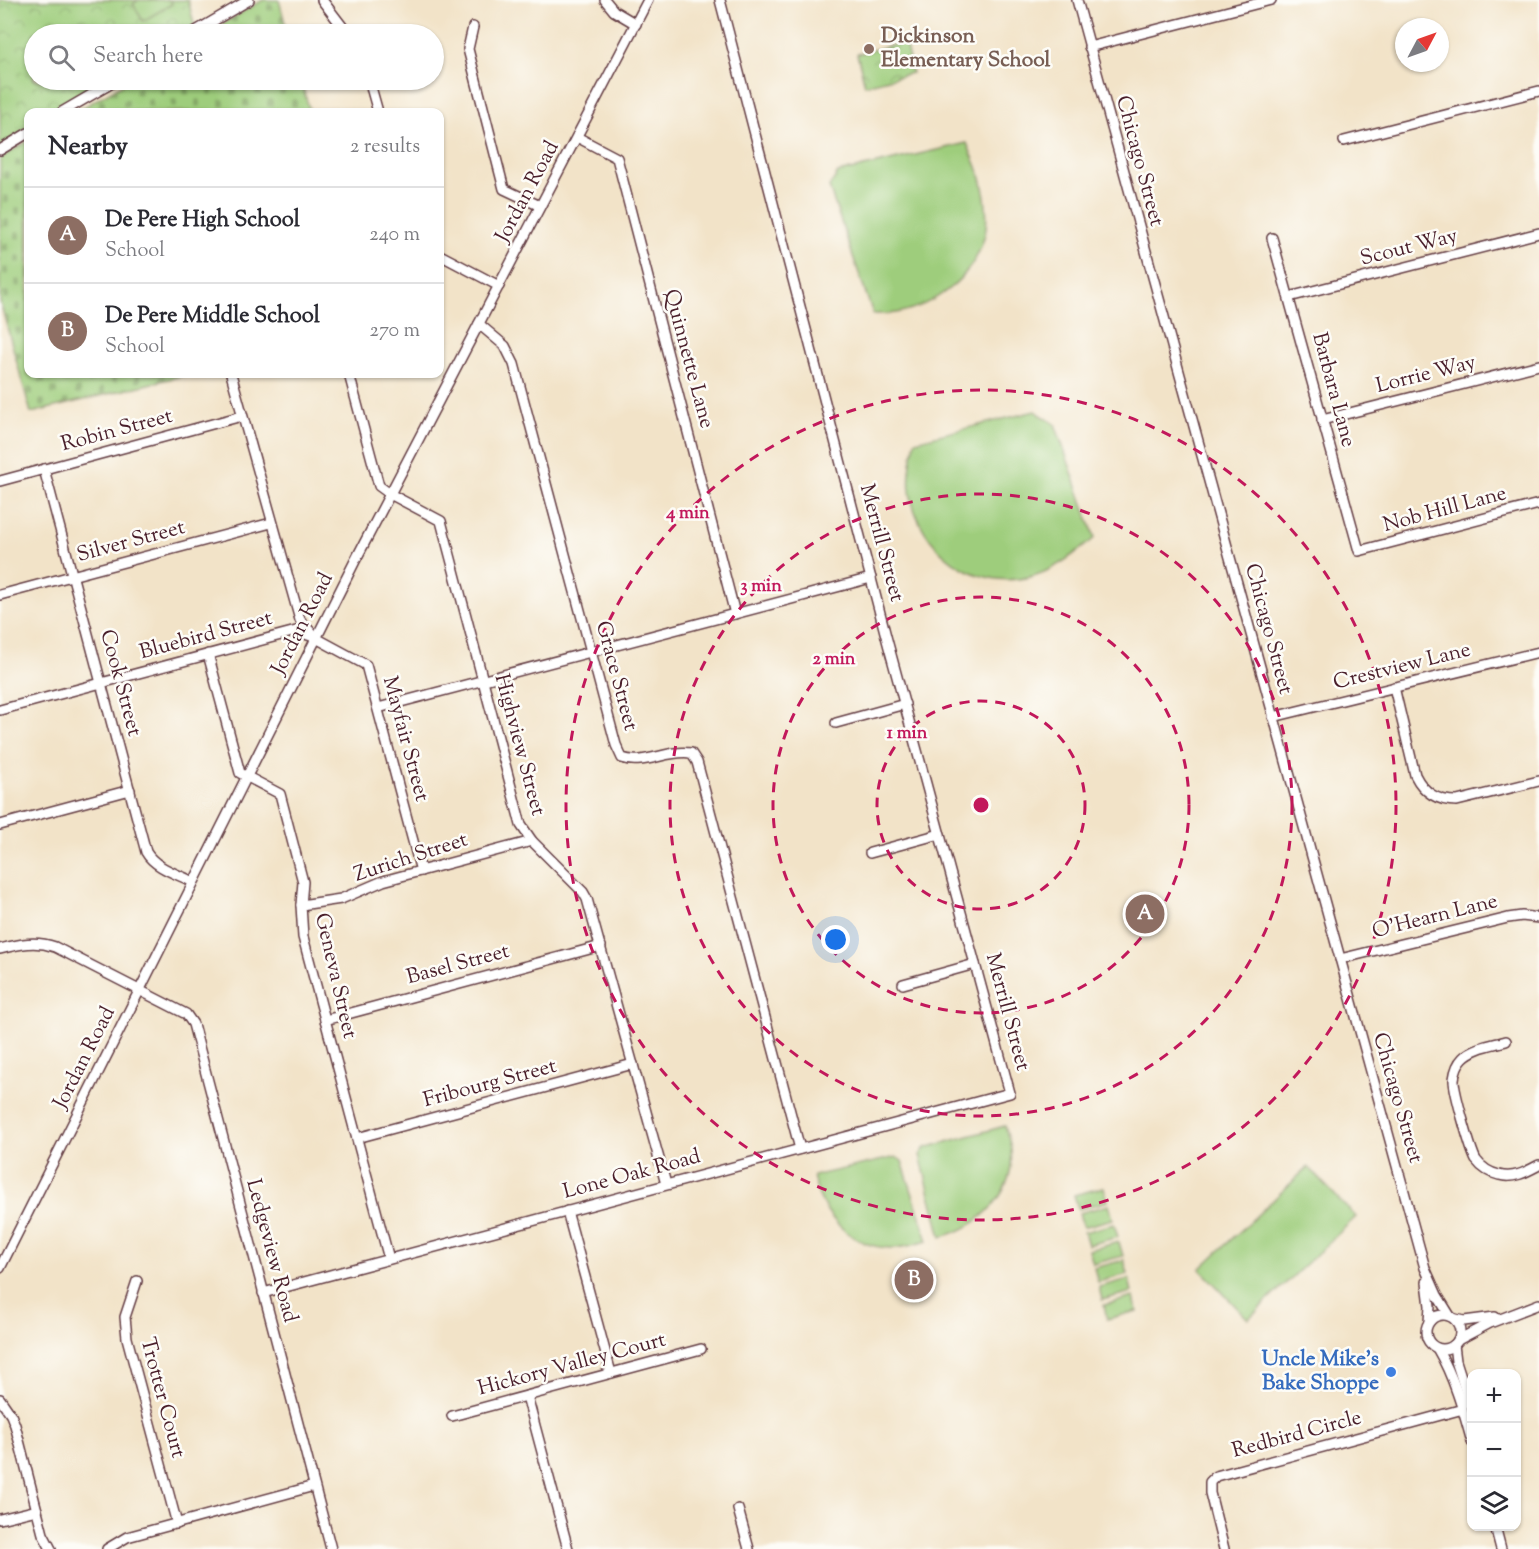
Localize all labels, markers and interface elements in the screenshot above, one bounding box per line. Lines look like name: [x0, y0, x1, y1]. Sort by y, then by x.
north arrow: [1395, 18, 1449, 72]
place label: Dickinson Elementary School: [881, 22, 1051, 76]
search box: [24, 24, 444, 90]
icon: search: [45, 41, 78, 74]
text: Search here: [93, 41, 203, 73]
marker: Dickinson Elementary School: [862, 42, 876, 56]
street label: Chicago Street: [1107, 92, 1171, 230]
text: Nearby: [48, 129, 128, 166]
text: 2 results: [350, 133, 420, 162]
street label: Jordan Road: [488, 136, 567, 249]
text: De Pere High School: [105, 205, 300, 237]
text: A: [59, 221, 76, 250]
text: 240 m: [369, 221, 420, 250]
street label: Scout Way: [1357, 221, 1461, 275]
text: School: [105, 237, 165, 266]
street label: Quinnette Lane: [655, 286, 721, 432]
text: De Pere Middle School: [105, 301, 320, 333]
text: B: [61, 317, 74, 346]
text: 270 m: [370, 317, 420, 346]
street label: Barbara Lane: [1303, 329, 1363, 451]
text: School: [105, 333, 165, 362]
street label: Lorrie Way: [1373, 348, 1480, 402]
street label: Robin Street: [58, 402, 176, 460]
street label: Nob Hill Lane: [1380, 479, 1510, 541]
street label: Merrill Street: [851, 481, 911, 605]
text: 4 min: [665, 501, 710, 527]
street label: Silver Street: [74, 513, 188, 571]
street label: Chicago Street: [1236, 560, 1300, 698]
street label: Jordan Road: [264, 568, 342, 681]
text: 3 min: [740, 574, 782, 600]
street label: Bluebird Street: [136, 604, 276, 668]
street label: Grace Street: [587, 618, 645, 734]
street label: Cook Street: [91, 626, 149, 740]
street label: Crestview Lane: [1330, 635, 1474, 699]
text: 2 min: [813, 647, 856, 673]
street label: Highview Street: [486, 671, 552, 819]
street label: Mayfair Street: [374, 673, 436, 805]
text: 1 min: [887, 721, 928, 747]
centre of rings: [971, 795, 991, 815]
street label: Zurich Street: [350, 825, 472, 891]
street label: O'Hearn Lane: [1369, 887, 1501, 947]
pin: A: [1126, 892, 1164, 936]
street label: Geneva Street: [306, 910, 364, 1042]
your location: [821, 925, 850, 954]
street label: Basel Street: [403, 937, 513, 993]
street label: Merrill Street: [977, 950, 1037, 1074]
street label: Jordan Road: [46, 1002, 124, 1115]
street label: Chicago Street: [1364, 1029, 1430, 1167]
street label: Fribourg Street: [420, 1052, 560, 1116]
street label: Lone Oak Road: [560, 1142, 704, 1208]
street label: Ledgeview Road: [237, 1176, 305, 1326]
pin: B: [894, 1258, 934, 1302]
street label: Hickory Valley Court: [475, 1325, 669, 1405]
street label: Trotter Court: [132, 1334, 192, 1462]
place label: Uncle Mike's Bake Shoppe: [1261, 1345, 1379, 1399]
marker: Uncle Mike's Bake Shoppe: [1384, 1365, 1398, 1379]
map controls: [1467, 1369, 1521, 1531]
button: +: [1467, 1369, 1521, 1423]
street label: Redbird Circle: [1229, 1403, 1365, 1467]
button: −: [1467, 1423, 1521, 1477]
button: layers: [1467, 1477, 1521, 1531]

